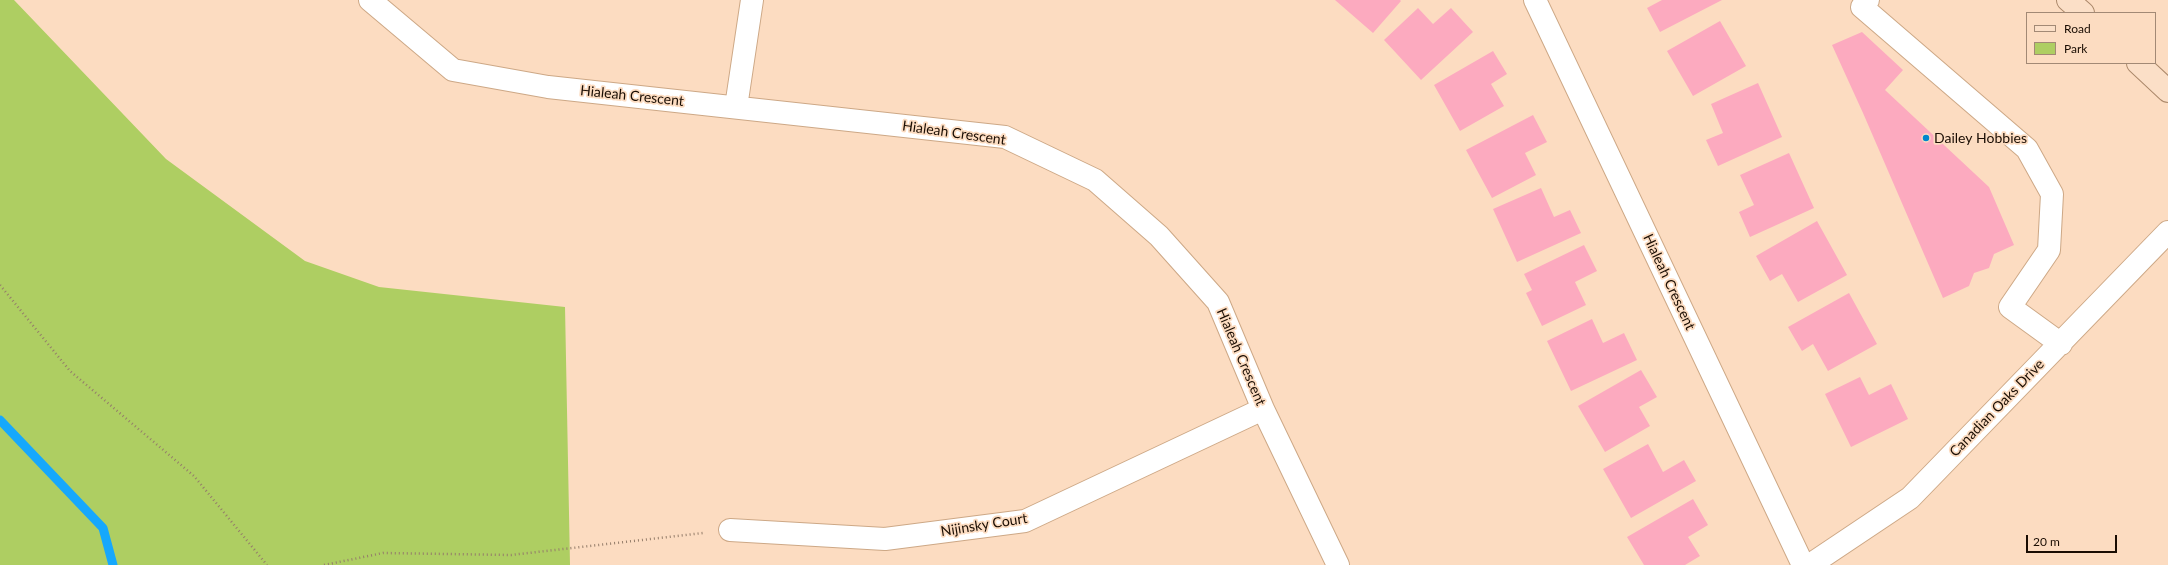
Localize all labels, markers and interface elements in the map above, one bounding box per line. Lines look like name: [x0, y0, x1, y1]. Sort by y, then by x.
legend: [2026, 12, 2156, 64]
text: Road: [2064, 21, 2091, 36]
text: Park: [2064, 41, 2087, 56]
street label: Hialeah Crescent: [579, 82, 685, 110]
street label: Hialeah Crescent: [901, 117, 1007, 149]
place label: Dailey Hobbies: [1934, 130, 2027, 146]
marker: Dailey Hobbies: [1921, 133, 1931, 143]
street label: Hialeah Crescent: [1639, 231, 1699, 333]
street label: Hialeah Crescent: [1213, 306, 1269, 408]
street label: Canadian Oaks Drive: [1946, 356, 2048, 460]
street label: Nijinsky Court: [939, 510, 1029, 540]
scale bar: [2028, 527, 2119, 553]
text: 20 m: [2033, 534, 2060, 549]

